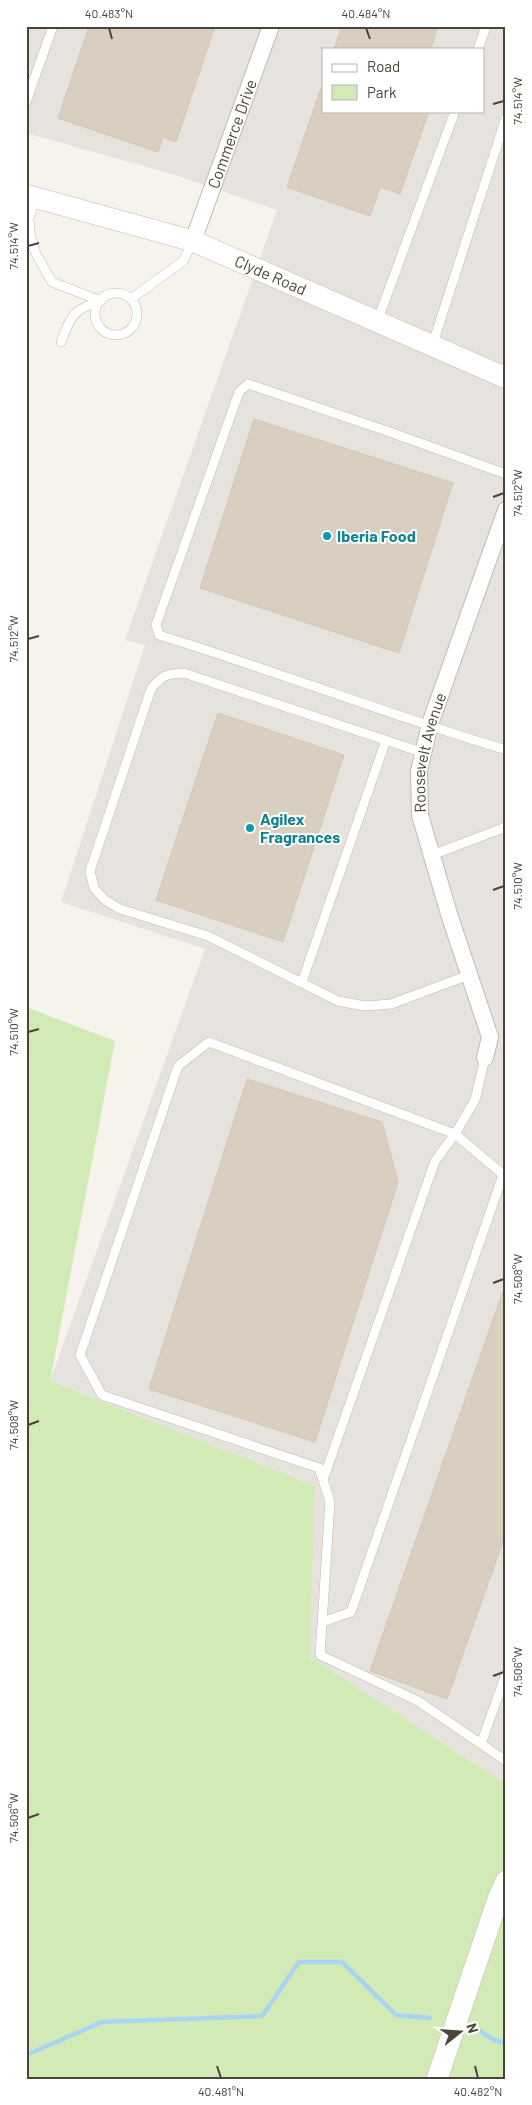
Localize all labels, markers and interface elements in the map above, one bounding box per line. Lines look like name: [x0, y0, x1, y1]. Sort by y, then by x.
text: 40.483°N: [85, 6, 133, 20]
text: 40.484°N: [342, 6, 390, 20]
legend: [322, 48, 484, 112]
text: Road: [367, 57, 400, 75]
street label: Commerce Drive: [203, 76, 260, 191]
text: 74.514°W: [510, 77, 524, 125]
text: Park: [367, 83, 397, 101]
text: 74.514°W: [6, 222, 20, 270]
street label: Clyde Road: [232, 251, 310, 299]
text: 74.512°W: [510, 469, 524, 517]
place label: Iberia Food: [337, 526, 416, 545]
marker: Iberia Food: [321, 530, 333, 542]
text: 74.512°W: [6, 615, 20, 663]
street label: Roosevelt Avenue: [409, 690, 449, 813]
place label: Agilex Fragrances: [260, 809, 340, 846]
marker: Agilex Fragrances: [244, 822, 256, 834]
text: 74.510°W: [510, 862, 524, 910]
text: 74.510°W: [6, 1008, 20, 1056]
text: 74.508°W: [510, 1254, 524, 1304]
text: 74.508°W: [6, 1400, 20, 1450]
text: 74.506°W: [510, 1647, 524, 1697]
text: 74.506°W: [6, 1793, 20, 1843]
north arrow: [434, 2008, 484, 2058]
text: N: [463, 2021, 482, 2035]
text: 40.481°N: [198, 2084, 244, 2098]
text: 40.482°N: [454, 2084, 502, 2098]

